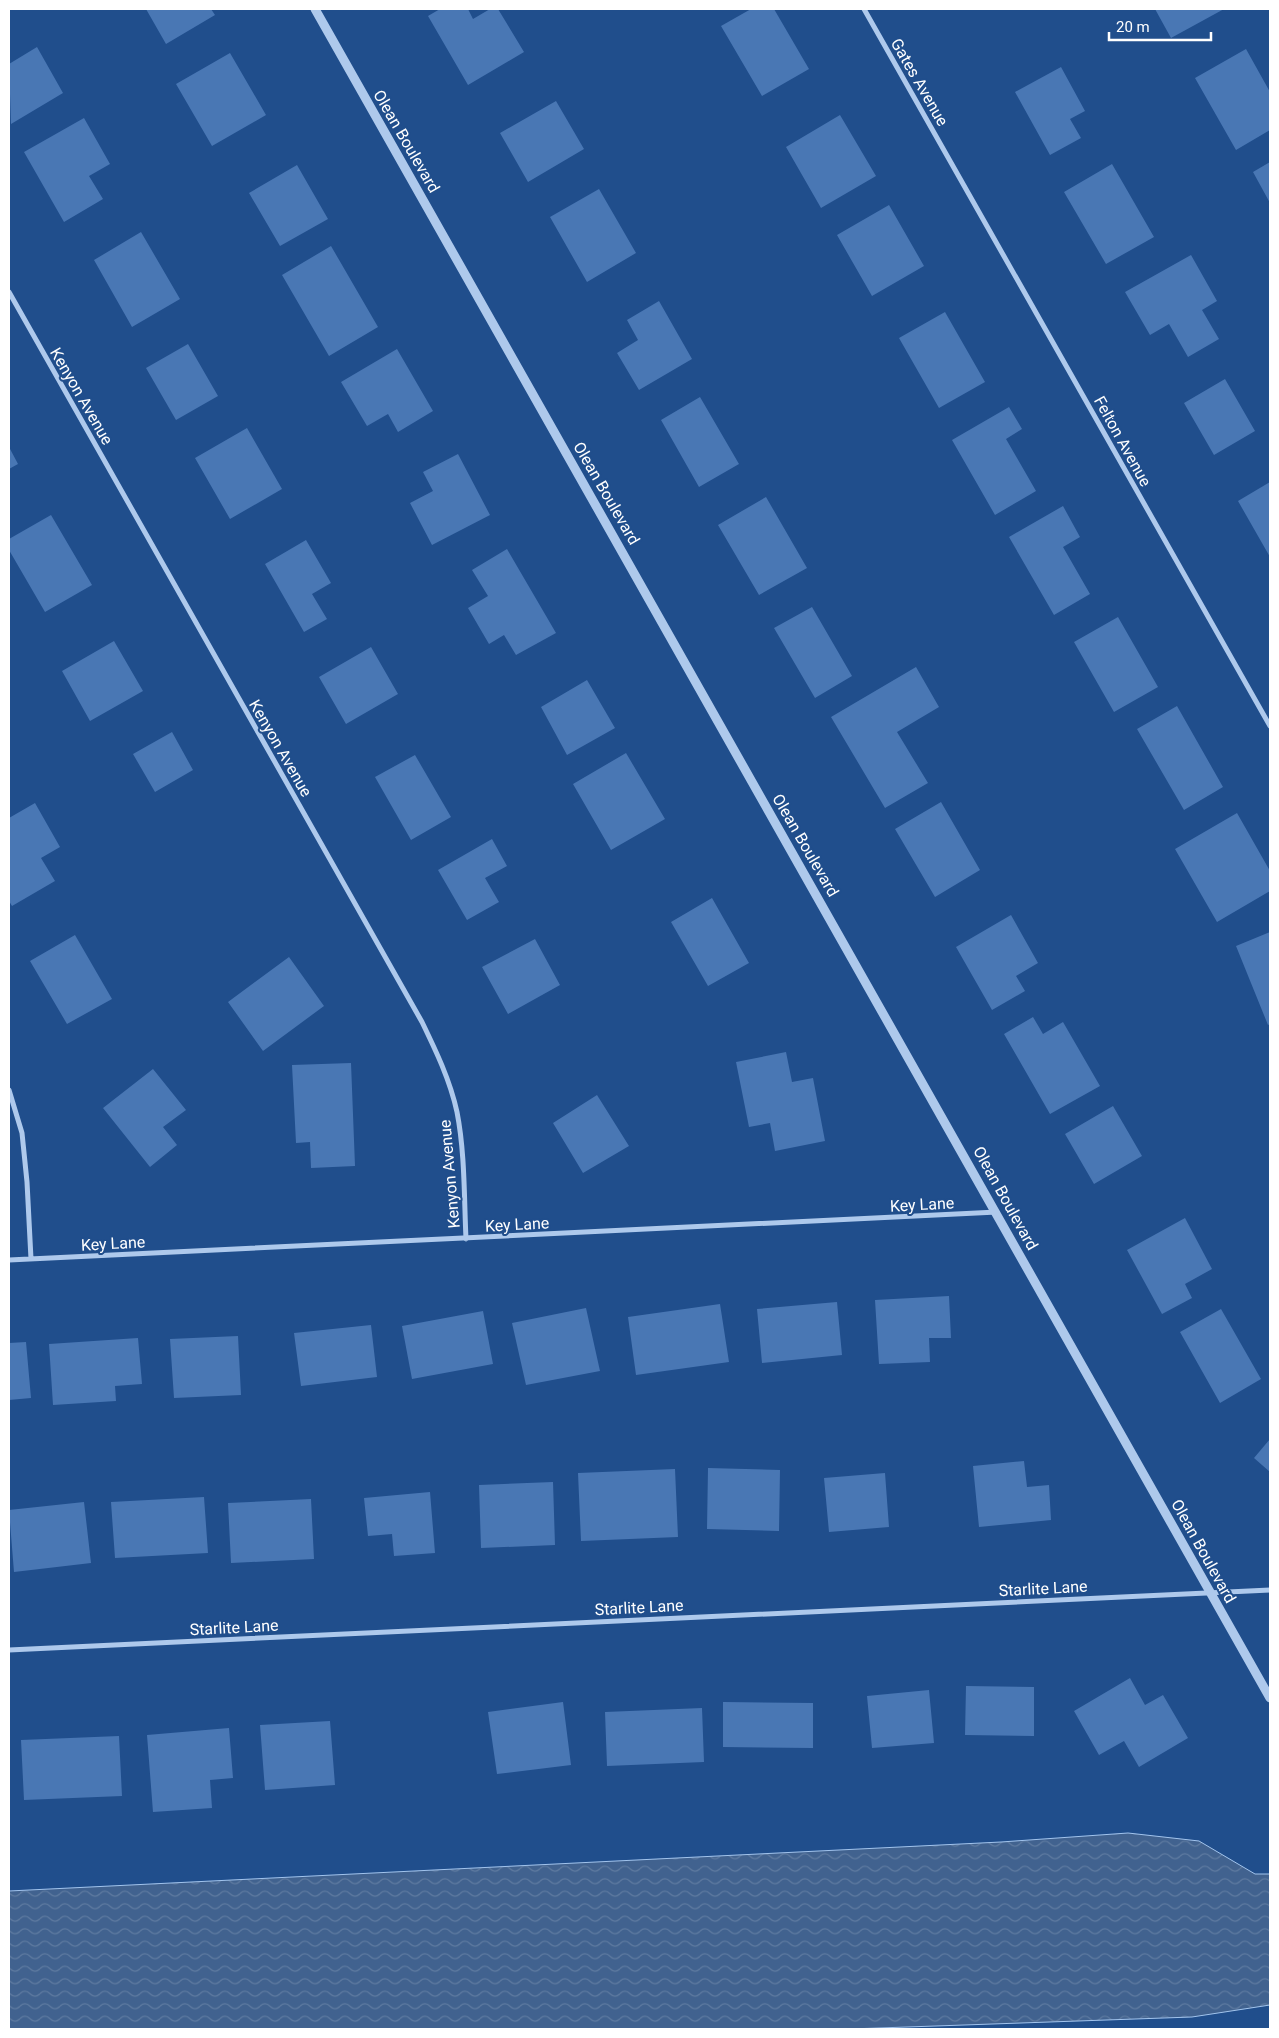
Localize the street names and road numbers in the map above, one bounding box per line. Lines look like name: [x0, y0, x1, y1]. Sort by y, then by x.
street label: Gates Avenue: [887, 35, 952, 129]
street label: Olean Boulevard: [369, 86, 444, 196]
street label: Kenyon Avenue: [46, 344, 117, 448]
street label: Felton Avenue: [1090, 393, 1155, 490]
street label: Olean Boulevard: [569, 438, 644, 548]
street label: Kenyon Avenue: [245, 696, 316, 800]
street label: Olean Boulevard: [768, 790, 843, 900]
street label: Kenyon Avenue: [435, 1119, 464, 1229]
street label: Olean Boulevard: [969, 1143, 1042, 1253]
street label: Key Lane: [889, 1193, 955, 1216]
street label: Key Lane: [484, 1213, 550, 1236]
street label: Key Lane: [80, 1232, 146, 1255]
street label: Olean Boulevard: [1167, 1496, 1240, 1606]
street label: Starlite Lane: [998, 1577, 1088, 1600]
street label: Starlite Lane: [594, 1596, 684, 1619]
street label: Starlite Lane: [189, 1616, 279, 1639]

